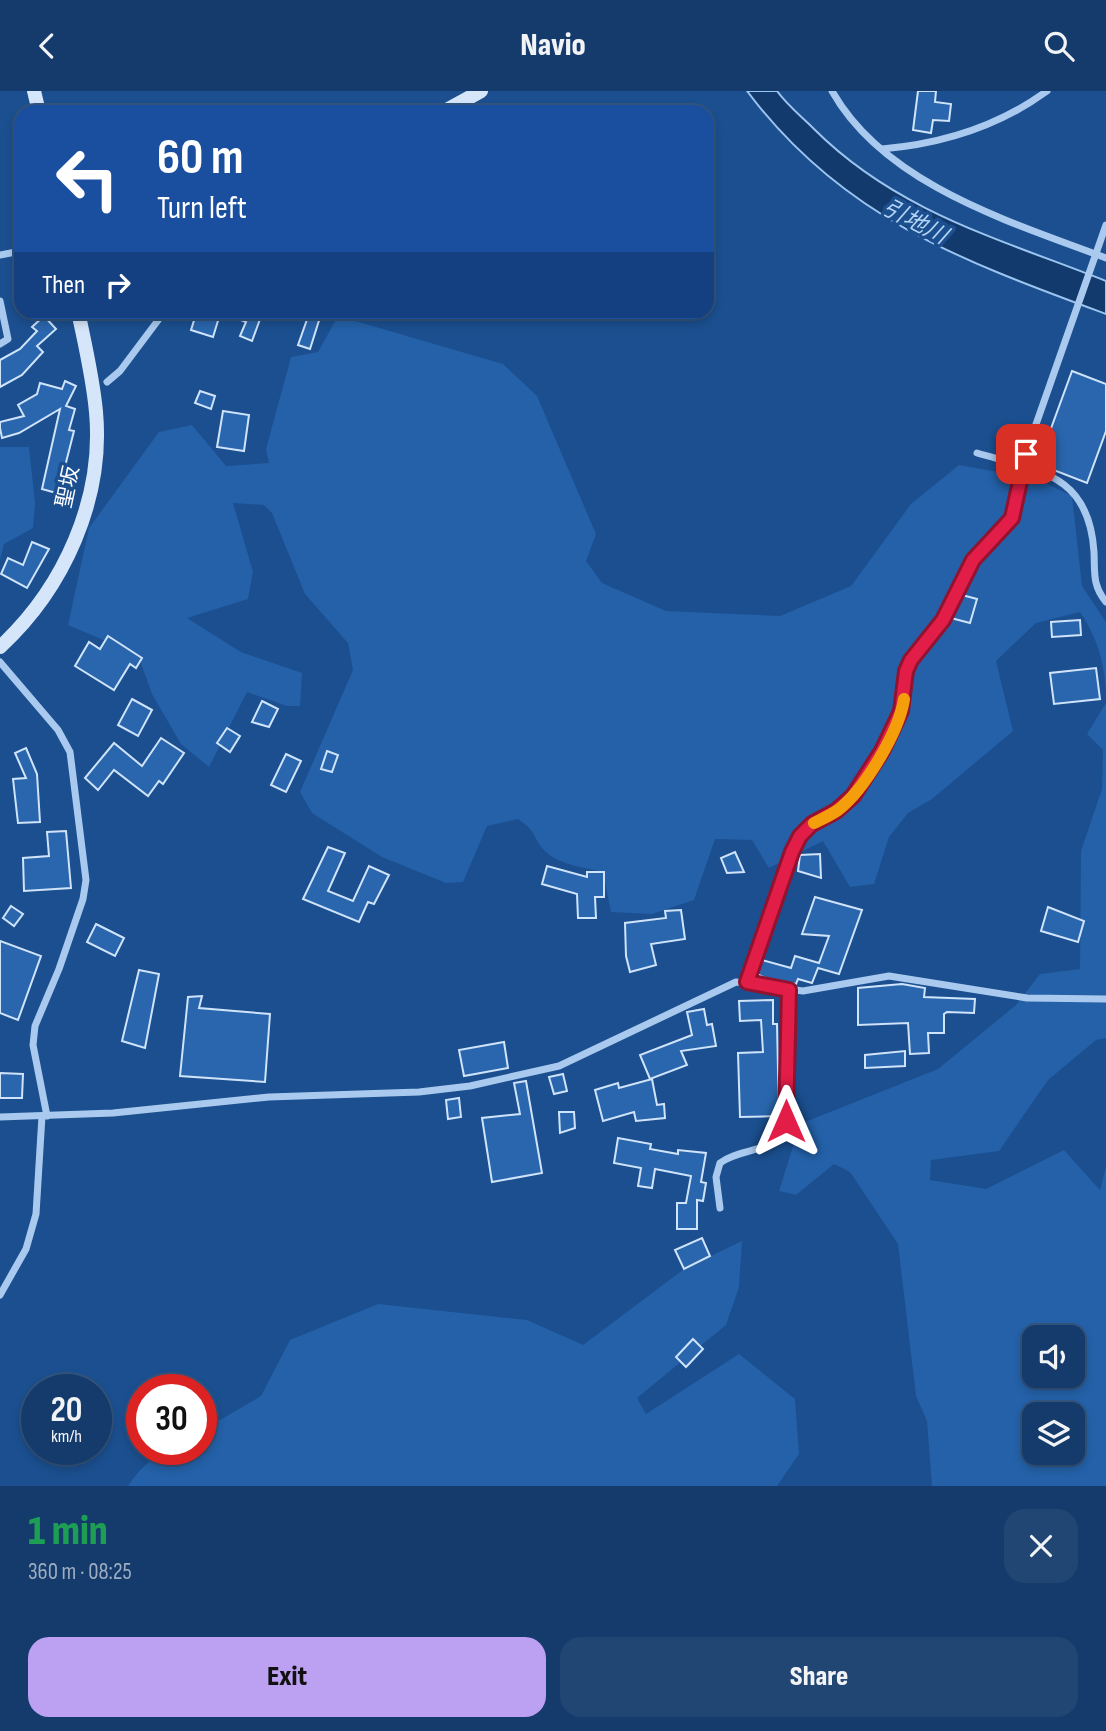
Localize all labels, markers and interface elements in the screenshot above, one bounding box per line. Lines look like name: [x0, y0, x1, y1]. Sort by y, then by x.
text: Navio: [520, 26, 586, 65]
icon: back: [28, 27, 66, 65]
icon: search: [1040, 27, 1078, 65]
text: 60 m: [157, 129, 244, 188]
icon: left: [42, 133, 133, 224]
text: Turn left: [157, 189, 247, 228]
water label: 引地川: [878, 194, 955, 251]
icon: right: [99, 266, 137, 304]
text: Then: [42, 270, 85, 301]
pin: [996, 424, 1056, 484]
icon: arrive: [1007, 435, 1045, 473]
street label: 聖坂: [51, 464, 85, 510]
position arrow: [749, 1084, 823, 1158]
map controls: [1022, 1325, 1085, 1465]
button: sound: [1022, 1325, 1085, 1388]
speed limit sign: 30: [126, 1374, 217, 1465]
text: 20: [51, 1389, 83, 1432]
button: layers: [1022, 1402, 1085, 1465]
text: km/h: [51, 1426, 82, 1447]
text: 1 min: [28, 1506, 108, 1557]
button: close: [1004, 1509, 1078, 1583]
text: 360 m · 08:25: [28, 1558, 132, 1586]
button: Exit: [28, 1637, 546, 1717]
button: Share: [560, 1637, 1078, 1717]

